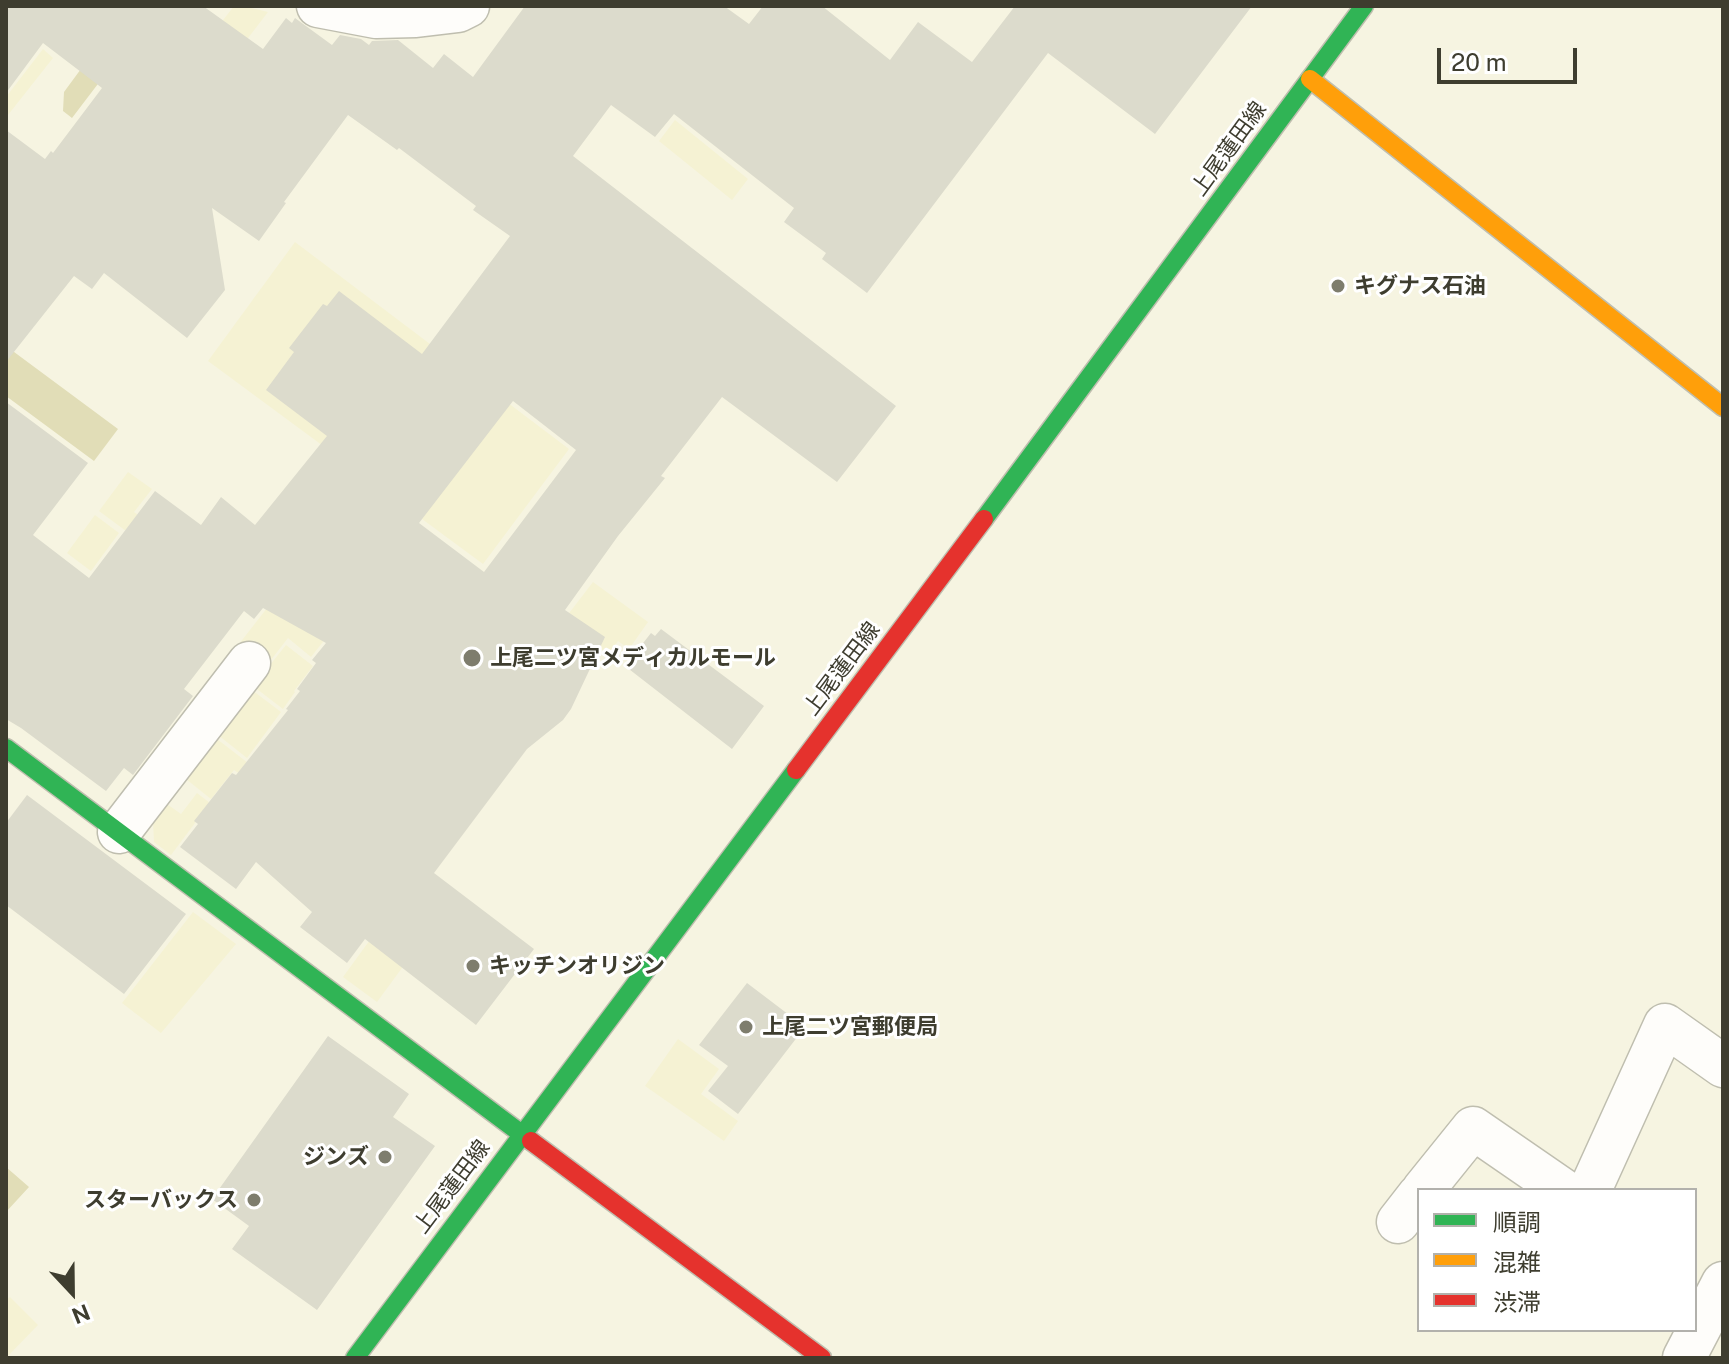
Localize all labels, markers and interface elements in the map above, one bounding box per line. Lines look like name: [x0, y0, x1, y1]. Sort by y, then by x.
scale bar: [1441, 32, 1581, 82]
text: 20 m: [1451, 48, 1507, 76]
street label: 上尾蓮田線: [1186, 97, 1272, 201]
place label: キグナス石油: [1354, 273, 1486, 299]
marker: キグナス石油: [1329, 277, 1347, 295]
street label: 上尾蓮田線: [798, 617, 886, 721]
place label: 上尾二ツ宮メディカルモール: [490, 645, 776, 671]
marker: 上尾二ツ宮メディカルモール: [461, 647, 483, 669]
place label: キッチンオリジン: [489, 953, 665, 979]
marker: キッチンオリジン: [464, 957, 482, 975]
place label: 上尾二ツ宮郵便局: [762, 1014, 938, 1040]
marker: 上尾二ツ宮郵便局: [737, 1018, 755, 1036]
street label: 上尾蓮田線: [408, 1135, 496, 1239]
place label: ジンズ: [303, 1144, 369, 1170]
marker: ジンズ: [376, 1148, 394, 1166]
place label: スターバックス: [84, 1187, 238, 1213]
legend: [1417, 1188, 1697, 1332]
marker: スターバックス: [245, 1191, 263, 1209]
text: 順調: [1493, 1208, 1541, 1236]
text: 混雑: [1493, 1248, 1541, 1276]
north arrow: [32, 1252, 112, 1332]
text: 渋滞: [1493, 1288, 1541, 1316]
text: N: [68, 1299, 94, 1330]

